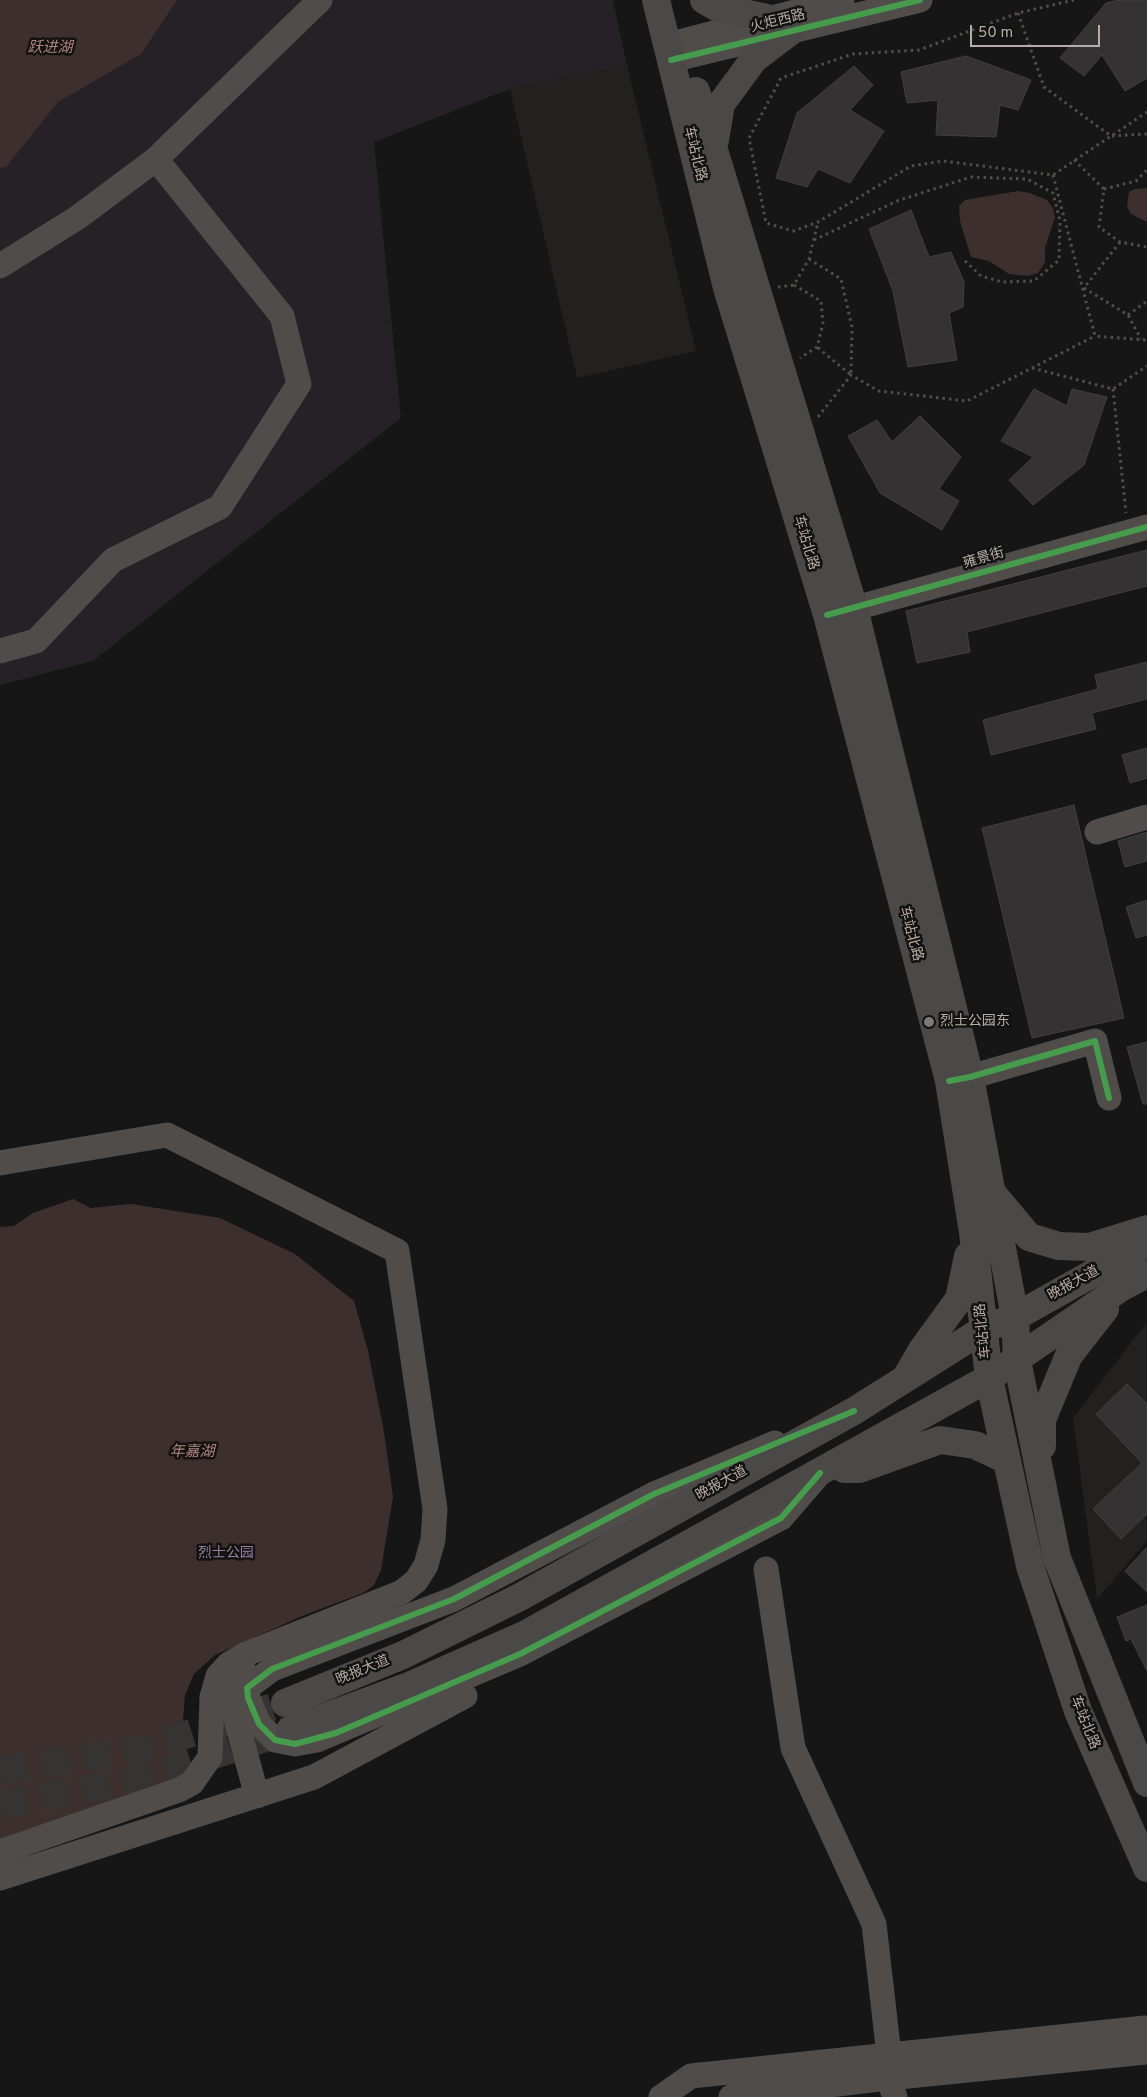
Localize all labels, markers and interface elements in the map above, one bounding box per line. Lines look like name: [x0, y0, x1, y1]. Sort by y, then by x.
street label: 火炬西路: [749, 7, 807, 37]
scale bar: [972, 15, 1102, 47]
text: 50 m: [978, 24, 1013, 43]
water label: 跃进湖: [28, 40, 72, 58]
street label: 车站北路: [679, 125, 709, 183]
street label: 车站北路: [789, 514, 821, 572]
street label: 雍景街: [961, 545, 1007, 573]
street label: 车站北路: [895, 905, 925, 963]
place label: 烈士公园东: [940, 1014, 1010, 1030]
marker: 烈士公园东: [922, 1015, 936, 1029]
street label: 晚报大道: [1045, 1263, 1103, 1305]
street label: 车站北路: [973, 1302, 995, 1360]
water label: 年嘉湖: [170, 1444, 214, 1462]
street label: 晚报大道: [693, 1463, 751, 1505]
park label: 烈士公园: [198, 1546, 254, 1562]
street label: 晚报大道: [334, 1653, 392, 1689]
street label: 车站北路: [1066, 1694, 1102, 1752]

